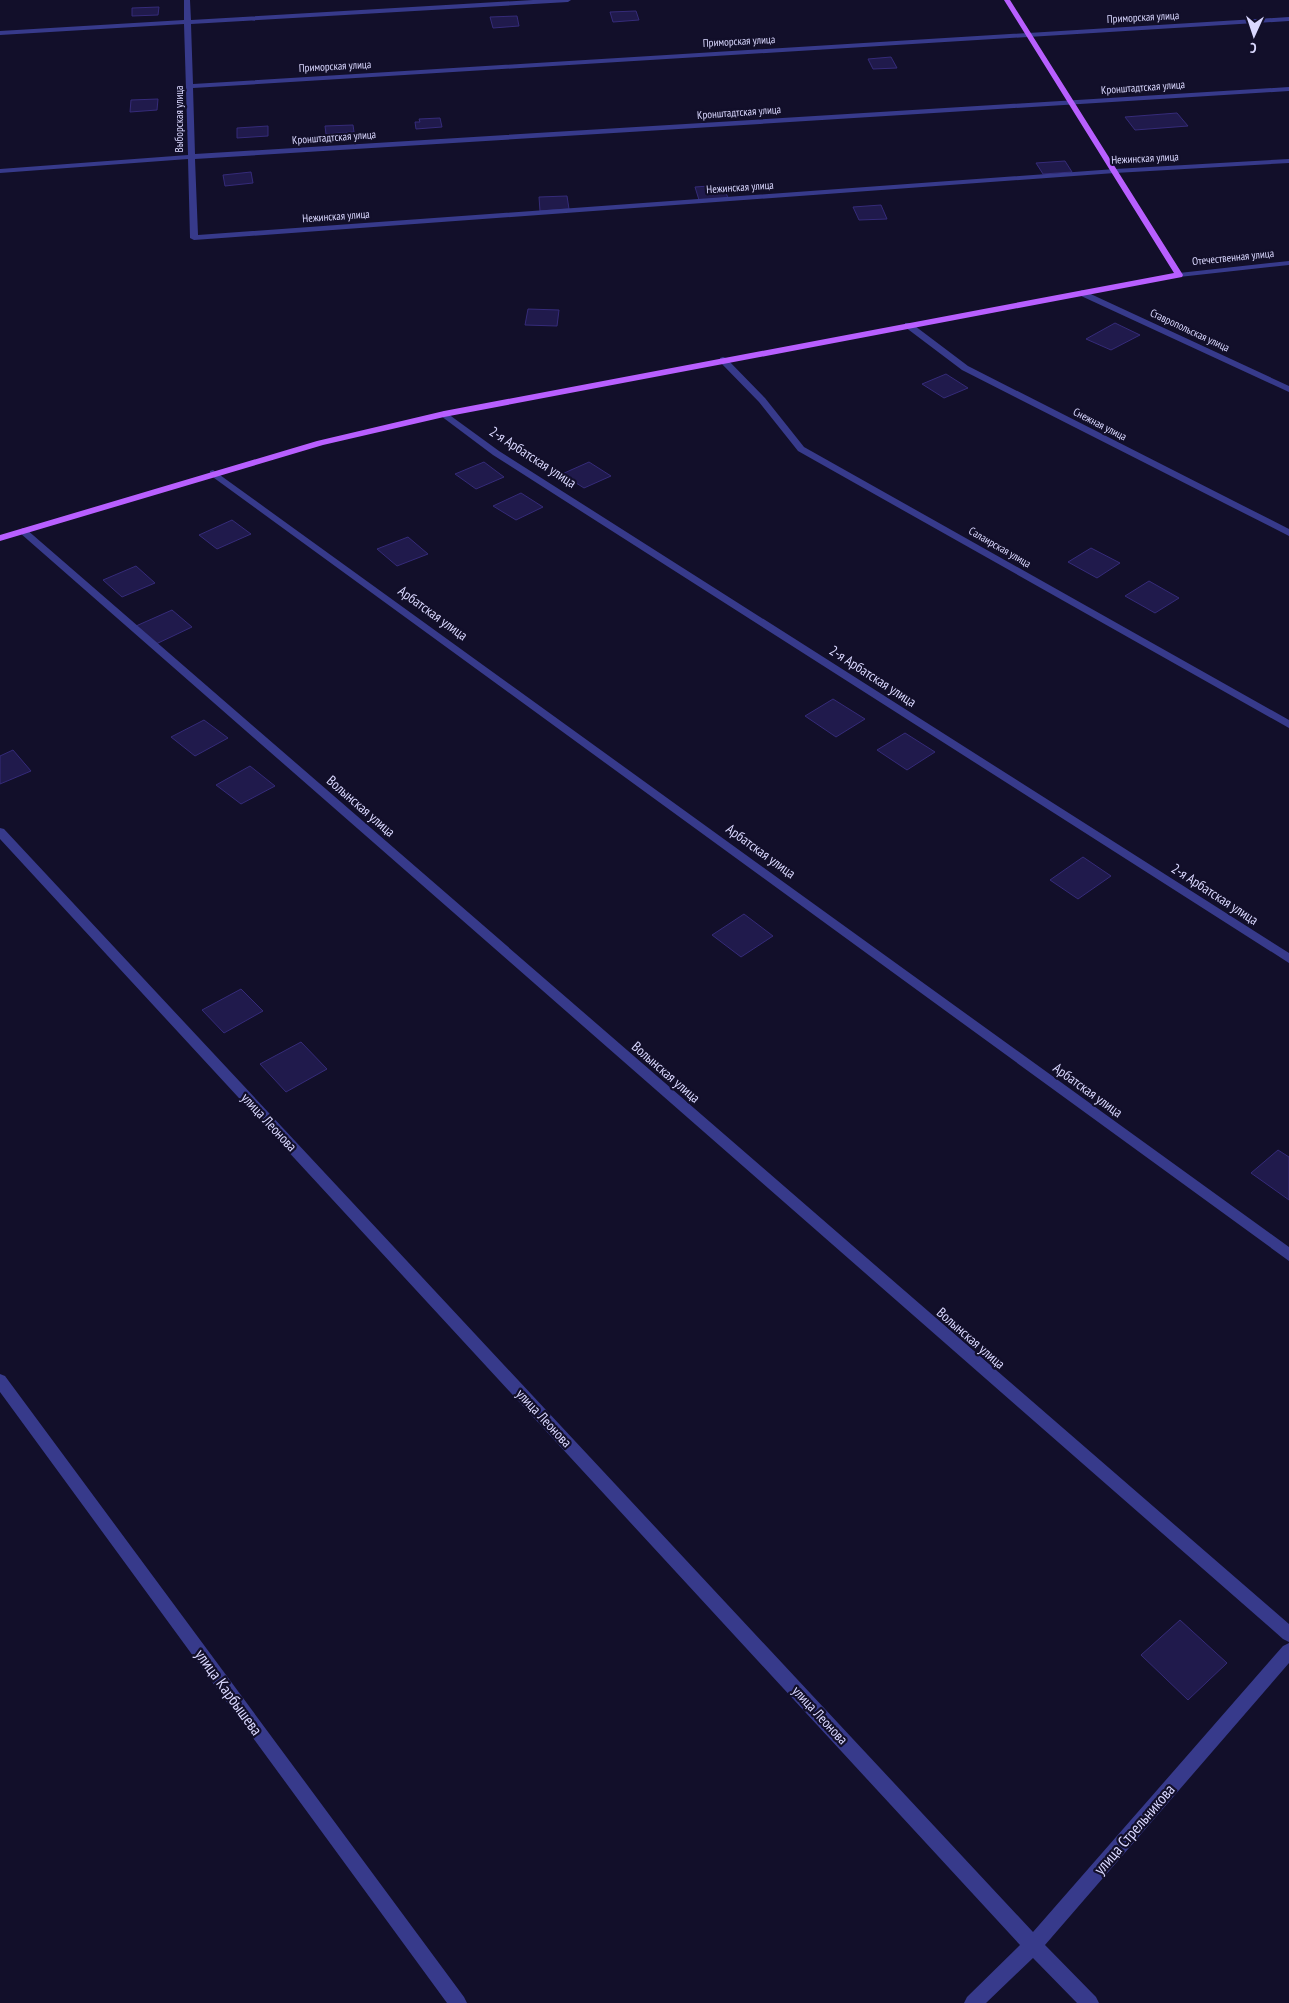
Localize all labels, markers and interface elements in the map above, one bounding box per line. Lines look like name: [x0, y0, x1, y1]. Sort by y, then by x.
street label: Приморская улица: [1107, 8, 1179, 26]
north arrow: [1229, 10, 1279, 60]
street label: Приморская улица: [703, 32, 775, 50]
text: С: [1249, 39, 1257, 57]
street label: Приморская улица: [299, 57, 371, 75]
street label: Кронштадтская улица: [1101, 77, 1185, 97]
street label: Выборская улица: [172, 85, 186, 153]
street label: Кронштадтская улица: [697, 102, 781, 122]
street label: Кронштадтская улица: [292, 127, 376, 147]
street label: Нежинская улица: [1111, 149, 1179, 167]
street label: Нежинская улица: [706, 178, 774, 196]
street label: Нежинская улица: [302, 207, 370, 225]
street label: Отечественная улица: [1191, 246, 1275, 268]
street label: Ставропольская улица: [1148, 305, 1232, 355]
street label: Снежная улица: [1071, 404, 1129, 444]
street label: 2-я Арбатская улица: [486, 422, 580, 492]
street label: Салаирская улица: [966, 524, 1034, 570]
street label: Арбатская улица: [395, 582, 471, 644]
street label: 2-я Арбатская улица: [826, 641, 920, 711]
street label: Волынская улица: [323, 771, 399, 841]
street label: Арбатская улица: [723, 820, 799, 882]
street label: 2-я Арбатская улица: [1168, 859, 1262, 929]
street label: Волынская улица: [628, 1037, 704, 1107]
street label: Арбатская улица: [1050, 1059, 1126, 1121]
street label: улица Леонова: [237, 1089, 301, 1155]
street label: Волынская улица: [933, 1303, 1009, 1373]
street label: улица Леонова: [512, 1385, 576, 1451]
street label: улица Карбышева: [191, 1645, 267, 1739]
street label: улица Леонова: [788, 1682, 852, 1748]
street label: улица Стрельникова: [1089, 1780, 1179, 1878]

